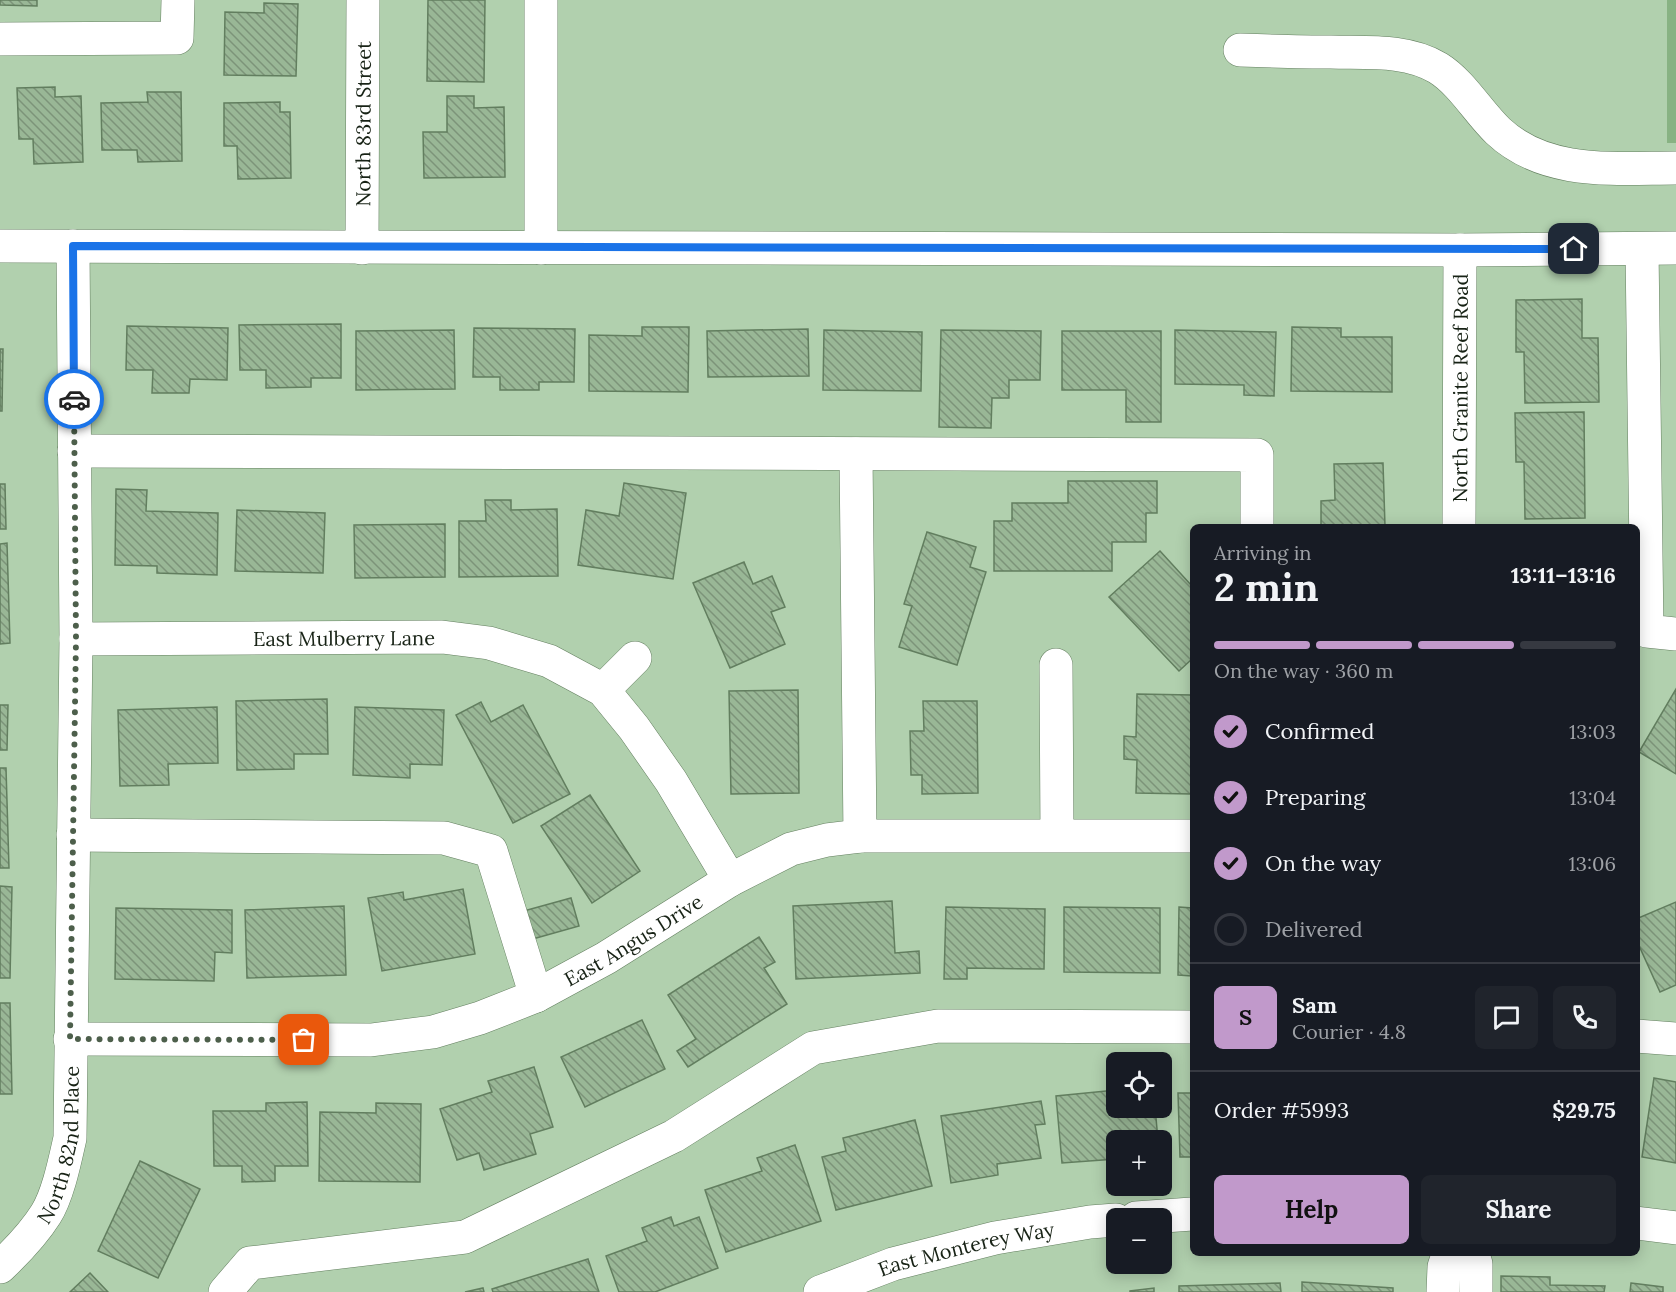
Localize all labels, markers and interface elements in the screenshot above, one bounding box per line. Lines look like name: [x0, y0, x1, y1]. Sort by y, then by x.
street label: North 83rd Street: [350, 41, 375, 207]
pin: [1548, 223, 1599, 274]
icon: home: [1557, 232, 1590, 265]
street label: North Granite Reef Road: [1447, 273, 1472, 503]
courier: [44, 369, 104, 429]
icon: car: [58, 383, 91, 416]
text: Arriving in: [1214, 540, 1311, 565]
text: 13:11–13:16: [1511, 561, 1616, 589]
text: 2 min: [1214, 562, 1319, 612]
street label: East Mulberry Lane: [253, 625, 435, 651]
text: On the way · 360 m: [1214, 658, 1393, 683]
icon: check: [1214, 715, 1247, 748]
text: Confirmed: [1265, 717, 1374, 745]
text: 13:03: [1569, 719, 1616, 744]
icon: check: [1214, 781, 1247, 814]
text: Preparing: [1265, 783, 1365, 811]
text: 13:04: [1569, 785, 1616, 810]
icon: check: [1214, 847, 1247, 880]
text: On the way: [1265, 849, 1381, 877]
text: 13:06: [1569, 851, 1616, 876]
street label: East Angus Drive: [560, 888, 707, 991]
text: Delivered: [1265, 915, 1363, 943]
button: chat: [1475, 986, 1538, 1049]
button: phone: [1553, 986, 1616, 1049]
text: Sam: [1292, 991, 1337, 1019]
text: S: [1239, 1003, 1252, 1031]
pin: [278, 1014, 329, 1065]
text: Courier · 4.8: [1292, 1019, 1406, 1044]
icon: bag: [287, 1023, 320, 1056]
map controls: [1106, 1052, 1172, 1274]
button: locate: [1106, 1052, 1172, 1118]
street label: North 82nd Place: [31, 1066, 83, 1228]
text: Order #5993: [1214, 1096, 1349, 1124]
text: $29.75: [1552, 1096, 1616, 1124]
button: +: [1106, 1130, 1172, 1196]
button: Help: [1214, 1175, 1409, 1244]
button: Share: [1421, 1175, 1616, 1244]
button: −: [1106, 1208, 1172, 1274]
street label: East Monterey Way: [874, 1216, 1056, 1281]

